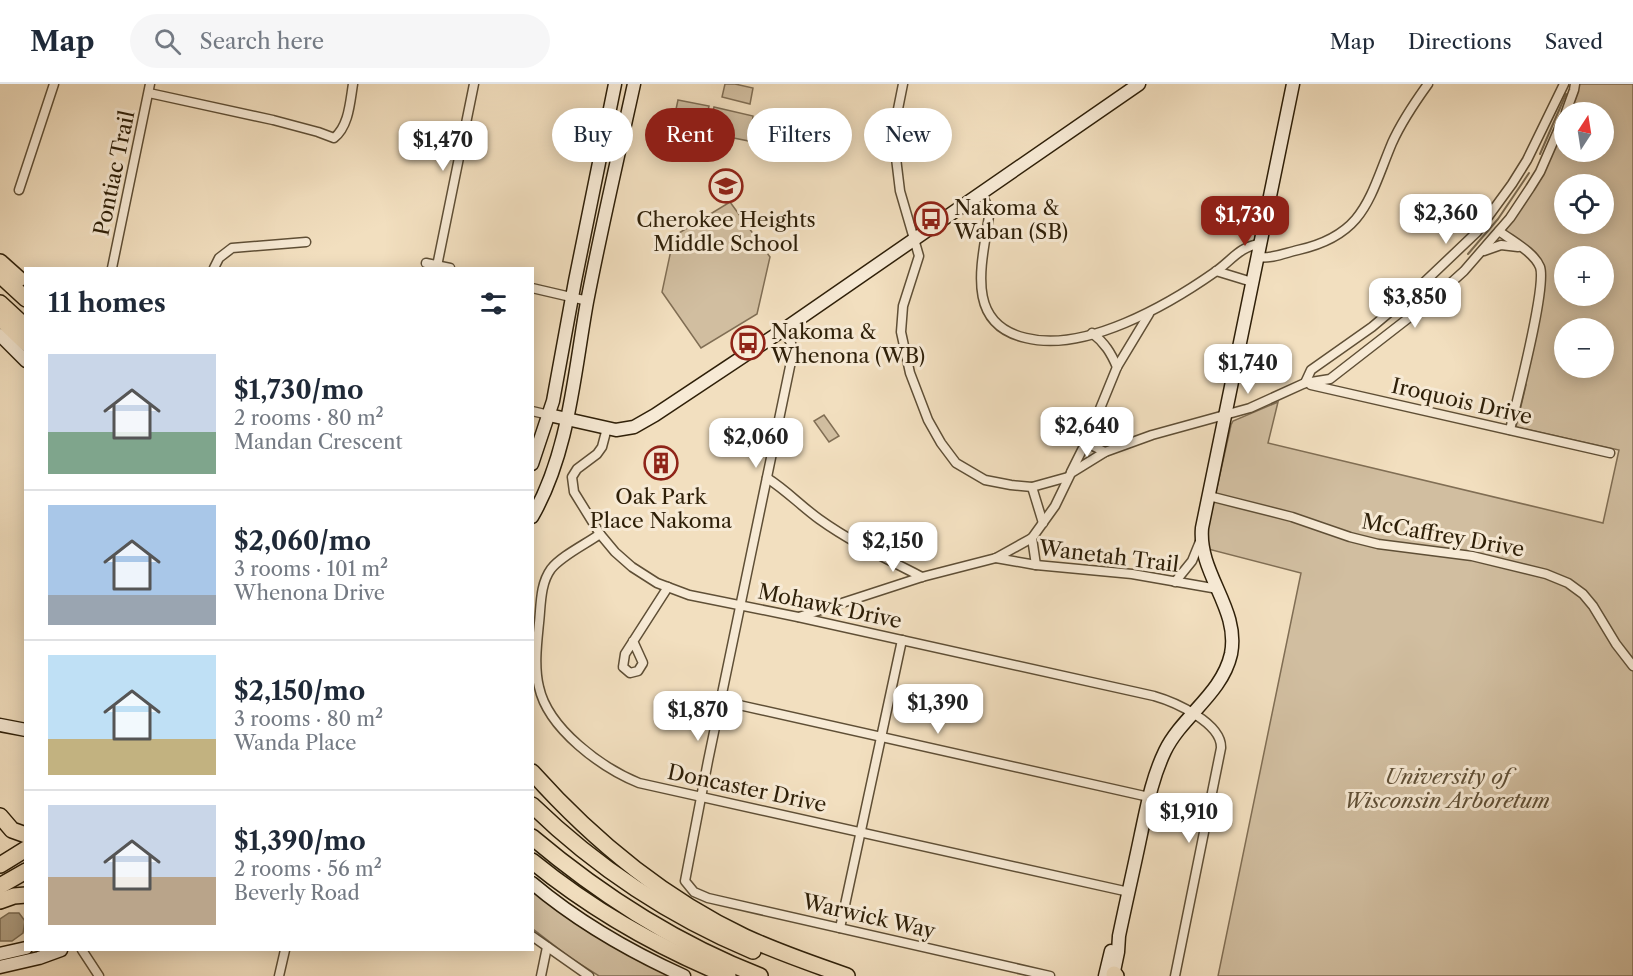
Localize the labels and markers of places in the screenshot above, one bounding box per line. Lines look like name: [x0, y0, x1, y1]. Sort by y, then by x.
pin: $1,470: [394, 121, 492, 172]
school or university icon: Cherokee Heights Middle School: [708, 168, 744, 204]
pin: $2,360: [1397, 194, 1495, 245]
place label: Nakoma & Waban (SB): [953, 195, 1068, 244]
pin: $1,730: [1196, 196, 1294, 247]
bus stop icon: Nakoma & Waban (SB): [913, 201, 949, 237]
place label: Cherokee Heights Middle School: [636, 207, 816, 256]
pin: $3,850: [1366, 278, 1464, 329]
place label: Nakoma & Whenona (WB): [770, 319, 925, 368]
bus stop icon: Nakoma & Whenona (WB): [730, 325, 766, 361]
pin: $1,740: [1199, 344, 1297, 395]
pin: $2,640: [1038, 407, 1136, 458]
pin: $2,060: [707, 418, 805, 469]
building icon: Oak Park Place Nakoma: [643, 445, 679, 481]
place label: Oak Park Place Nakoma: [590, 484, 733, 533]
pin: $2,150: [844, 522, 942, 573]
pin: $1,390: [889, 684, 987, 735]
pin: $1,870: [649, 691, 747, 742]
pin: $1,910: [1140, 793, 1238, 844]

